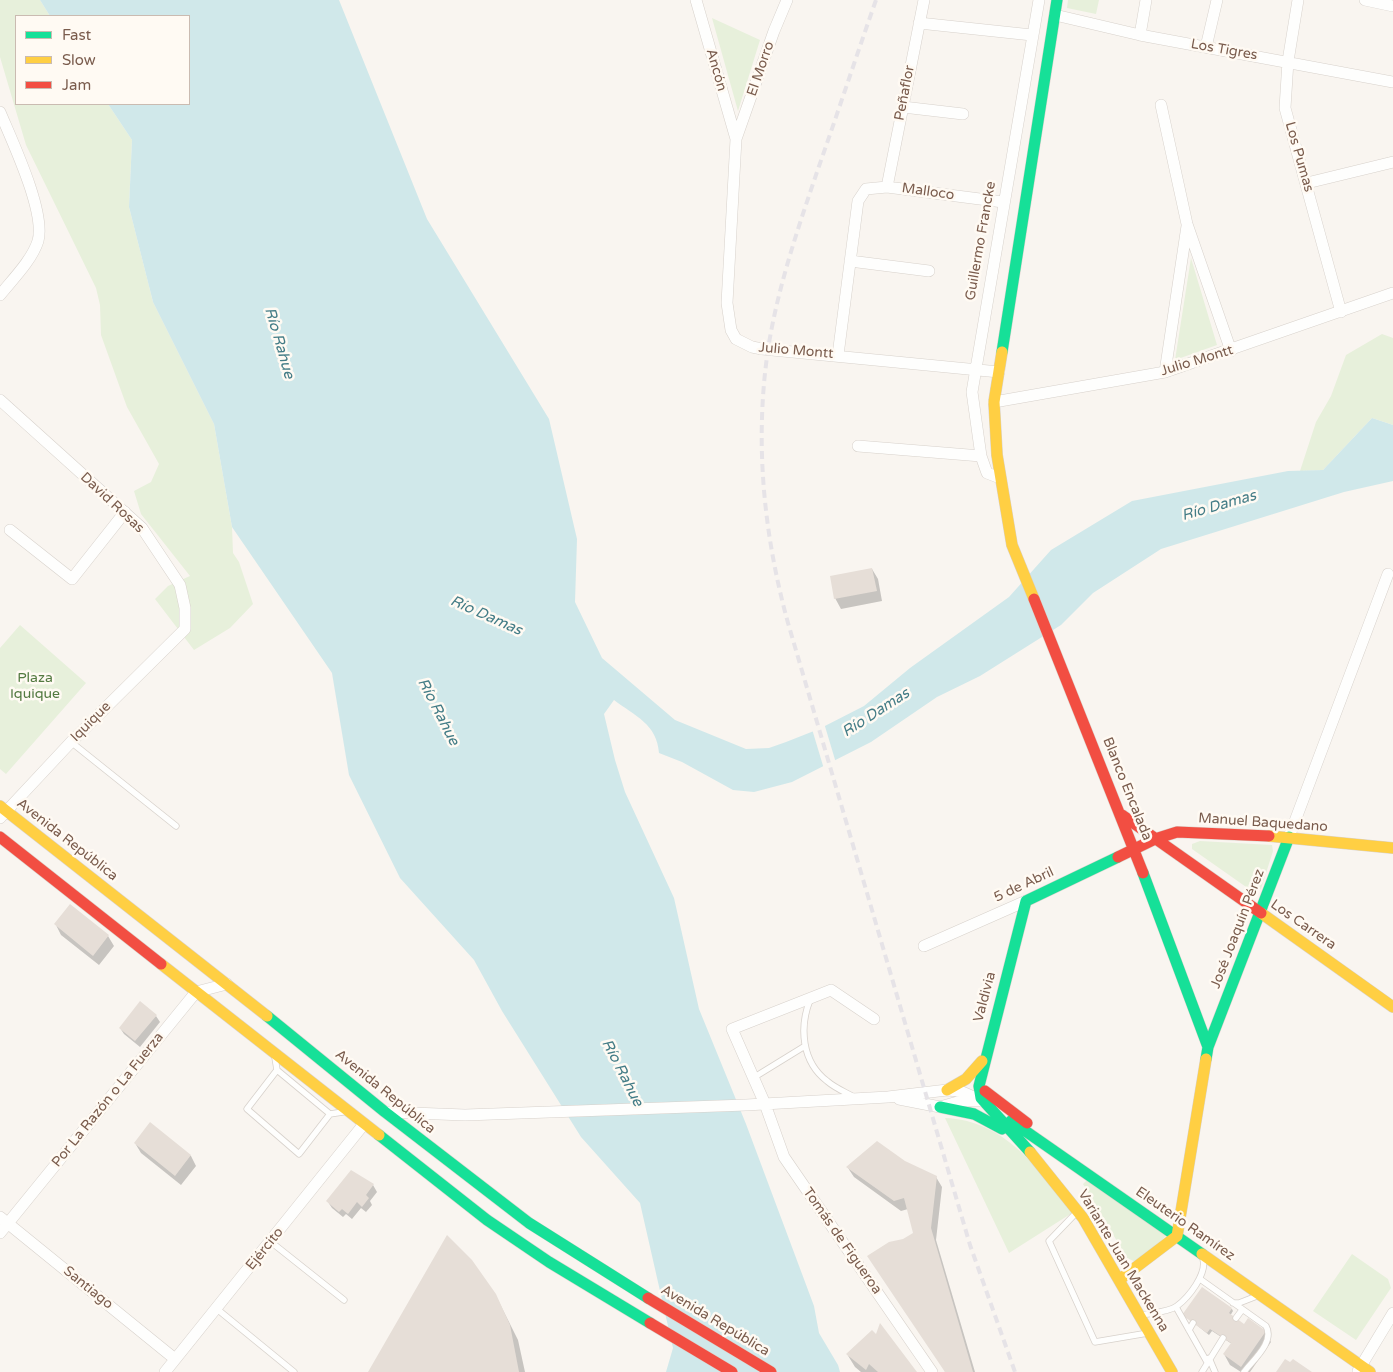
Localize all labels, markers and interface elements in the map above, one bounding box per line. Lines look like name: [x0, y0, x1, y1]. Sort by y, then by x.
legend: [15, 15, 190, 105]
text: Fast: [62, 26, 91, 44]
street label: Los Tigres: [1189, 36, 1259, 64]
street label: El Morro: [744, 39, 778, 99]
street label: Ancón: [702, 47, 730, 93]
text: Slow: [62, 51, 96, 69]
street label: Peñaflor: [891, 64, 919, 122]
text: Jam: [62, 76, 91, 94]
street label: Los Pumas: [1281, 120, 1317, 194]
street label: Malloco: [901, 180, 955, 204]
street label: Guillermo Francke: [962, 180, 1000, 302]
water label: Río Rahue: [260, 305, 298, 381]
street label: Julio Montt: [758, 339, 834, 363]
street label: Julio Montt: [1159, 342, 1235, 380]
street label: David Rosas: [77, 469, 147, 537]
water label: Río Damas: [1180, 487, 1258, 525]
water label: Río Damas: [447, 592, 525, 640]
park label: Plaza Iquique: [10, 670, 60, 702]
water label: Río Rahue: [413, 675, 463, 749]
water label: Río Damas: [839, 685, 913, 741]
street label: Iquique: [67, 698, 115, 746]
street label: Blanco Encalada: [1099, 735, 1155, 843]
street label: Avenida República: [13, 795, 121, 885]
street label: Manuel Baquedano: [1198, 810, 1328, 836]
street label: 5 de Abril: [991, 864, 1057, 906]
street label: José Joaquín Pérez: [1208, 867, 1268, 991]
street label: Los Carrera: [1267, 896, 1339, 954]
street label: Valdivia: [970, 970, 1000, 1024]
street label: Por La Razón o La Fuerza: [49, 1029, 167, 1171]
water label: Río Rahue: [597, 1036, 647, 1110]
street label: Avenida República: [332, 1046, 438, 1138]
street label: Eleuterio Ramírez: [1132, 1183, 1238, 1265]
street label: Tomás de Figueroa: [799, 1184, 885, 1298]
street label: Variante Juan Mackenna: [1074, 1187, 1172, 1335]
street label: Ejército: [243, 1224, 287, 1274]
street label: Santiago: [60, 1263, 116, 1313]
street label: Avenida República: [658, 1282, 772, 1360]

